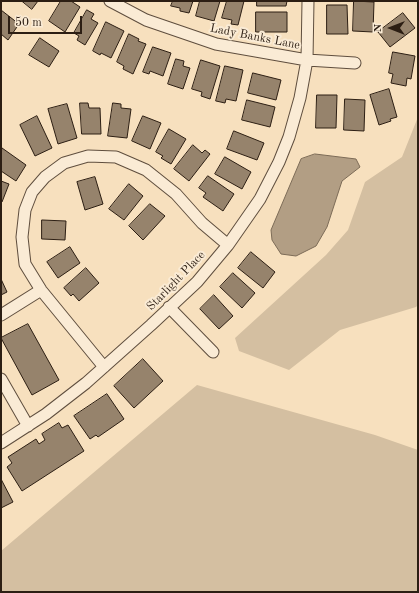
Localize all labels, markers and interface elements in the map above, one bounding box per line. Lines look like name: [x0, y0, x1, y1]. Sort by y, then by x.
scale bar: [10, 8, 84, 34]
north arrow: [371, 8, 411, 48]
text: 50 m: [15, 17, 42, 29]
street label: Lady Banks Lane: [209, 21, 301, 53]
text: N: [373, 24, 384, 32]
street label: Starlight Place: [144, 248, 208, 314]

